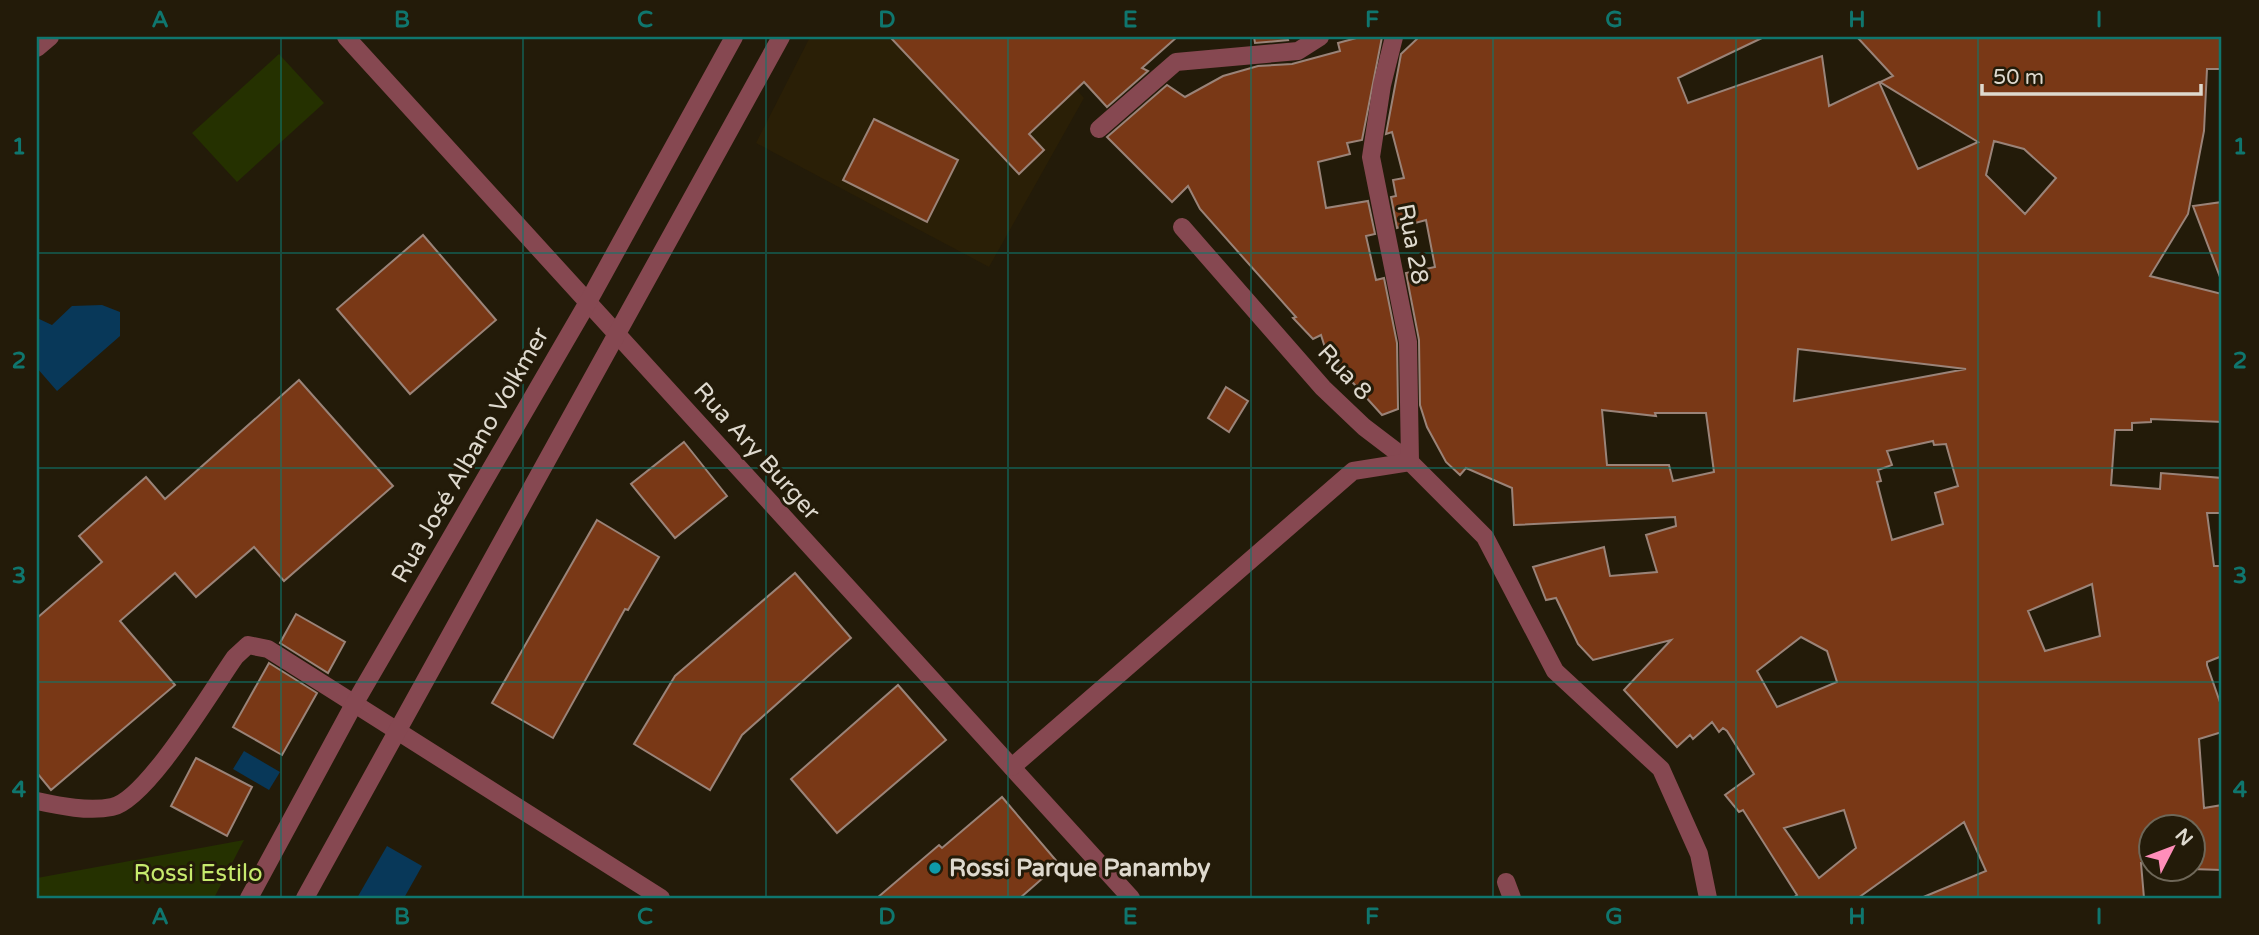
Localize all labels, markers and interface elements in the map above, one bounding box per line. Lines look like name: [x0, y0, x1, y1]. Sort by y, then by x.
text: A: [151, 6, 169, 34]
text: B: [394, 6, 410, 34]
text: C: [637, 6, 653, 34]
text: D: [878, 6, 896, 34]
text: E: [1123, 6, 1137, 34]
text: F: [1365, 6, 1379, 34]
text: G: [1605, 6, 1623, 34]
text: H: [1848, 6, 1866, 34]
text: I: [2096, 6, 2102, 34]
scale bar: [1982, 52, 2201, 96]
text: 50 m: [1993, 65, 2044, 90]
text: 1: [12, 133, 26, 161]
text: 1: [2233, 133, 2247, 161]
street label: Rua 28: [1390, 201, 1435, 287]
street label: Rua José Albano Volkmer: [385, 322, 556, 588]
street label: Rua 8: [1311, 338, 1378, 407]
text: 2: [12, 347, 26, 375]
text: 2: [2233, 347, 2247, 375]
street label: Rua Ary Burger: [687, 376, 827, 527]
text: 3: [12, 562, 26, 590]
text: 3: [2233, 562, 2247, 590]
text: 4: [12, 776, 27, 804]
text: 4: [2233, 776, 2248, 804]
north arrow: [2136, 813, 2206, 883]
text: N: [2171, 824, 2197, 850]
place label: Rossi Parque Panamby: [949, 854, 1210, 883]
park label: Rossi Estilo: [133, 859, 263, 888]
marker: Rossi Parque Panamby: [927, 860, 943, 876]
text: A: [151, 903, 169, 931]
text: B: [394, 903, 410, 931]
text: C: [637, 903, 653, 931]
text: D: [878, 903, 896, 931]
text: E: [1123, 903, 1137, 931]
text: F: [1365, 903, 1379, 931]
text: G: [1605, 903, 1623, 931]
text: H: [1848, 903, 1866, 931]
text: I: [2096, 903, 2102, 931]

